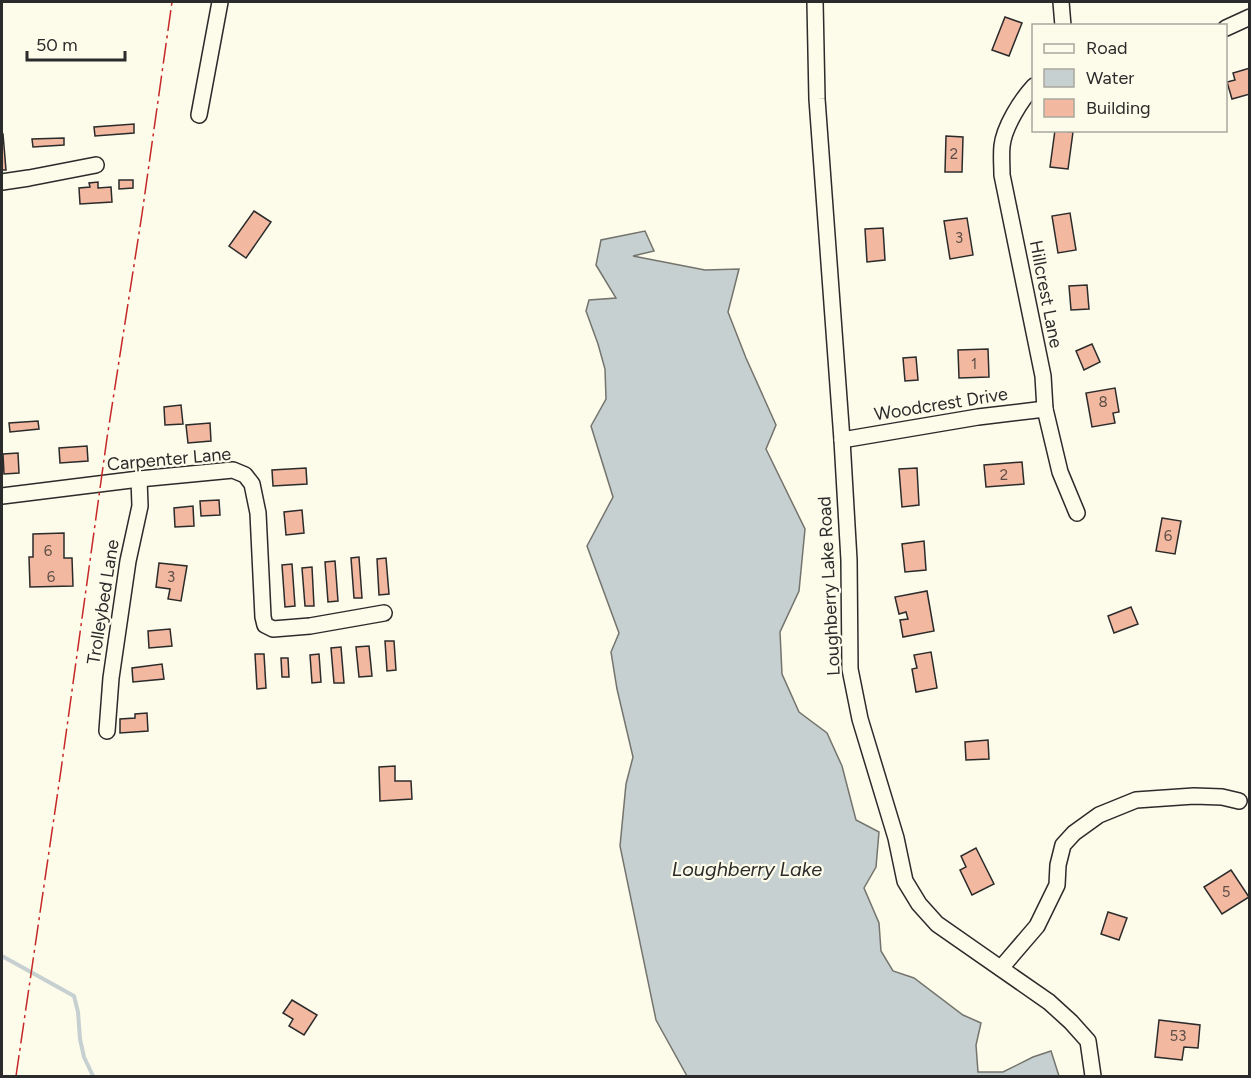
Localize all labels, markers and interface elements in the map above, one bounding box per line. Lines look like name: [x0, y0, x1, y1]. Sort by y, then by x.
scale bar: [27, 24, 124, 62]
legend: [1032, 24, 1227, 132]
text: 50 m: [36, 34, 78, 56]
text: Road: [1086, 37, 1127, 59]
text: Water: [1086, 67, 1134, 89]
text: Building: [1086, 97, 1151, 119]
house number: 2: [950, 145, 958, 163]
house number: 3: [955, 229, 963, 247]
street label: Hillcrest Lane: [1025, 238, 1067, 350]
house number: 1: [971, 355, 977, 373]
street label: Woodcrest Drive: [873, 383, 1010, 425]
house number: 8: [1098, 393, 1108, 411]
street label: Carpenter Lane: [106, 443, 232, 475]
house number: 2: [1000, 466, 1008, 484]
street label: Loughberry Lake Road: [813, 496, 845, 676]
house number: 6: [1164, 527, 1173, 545]
street label: Trolleybed Lane: [82, 538, 124, 666]
house number: 6: [44, 542, 53, 560]
house number: 6: [47, 568, 56, 586]
house number: 3: [167, 568, 175, 586]
water label: Loughberry Lake: [672, 857, 822, 881]
house number: 5: [1222, 883, 1230, 901]
house number: 53: [1170, 1027, 1186, 1045]

